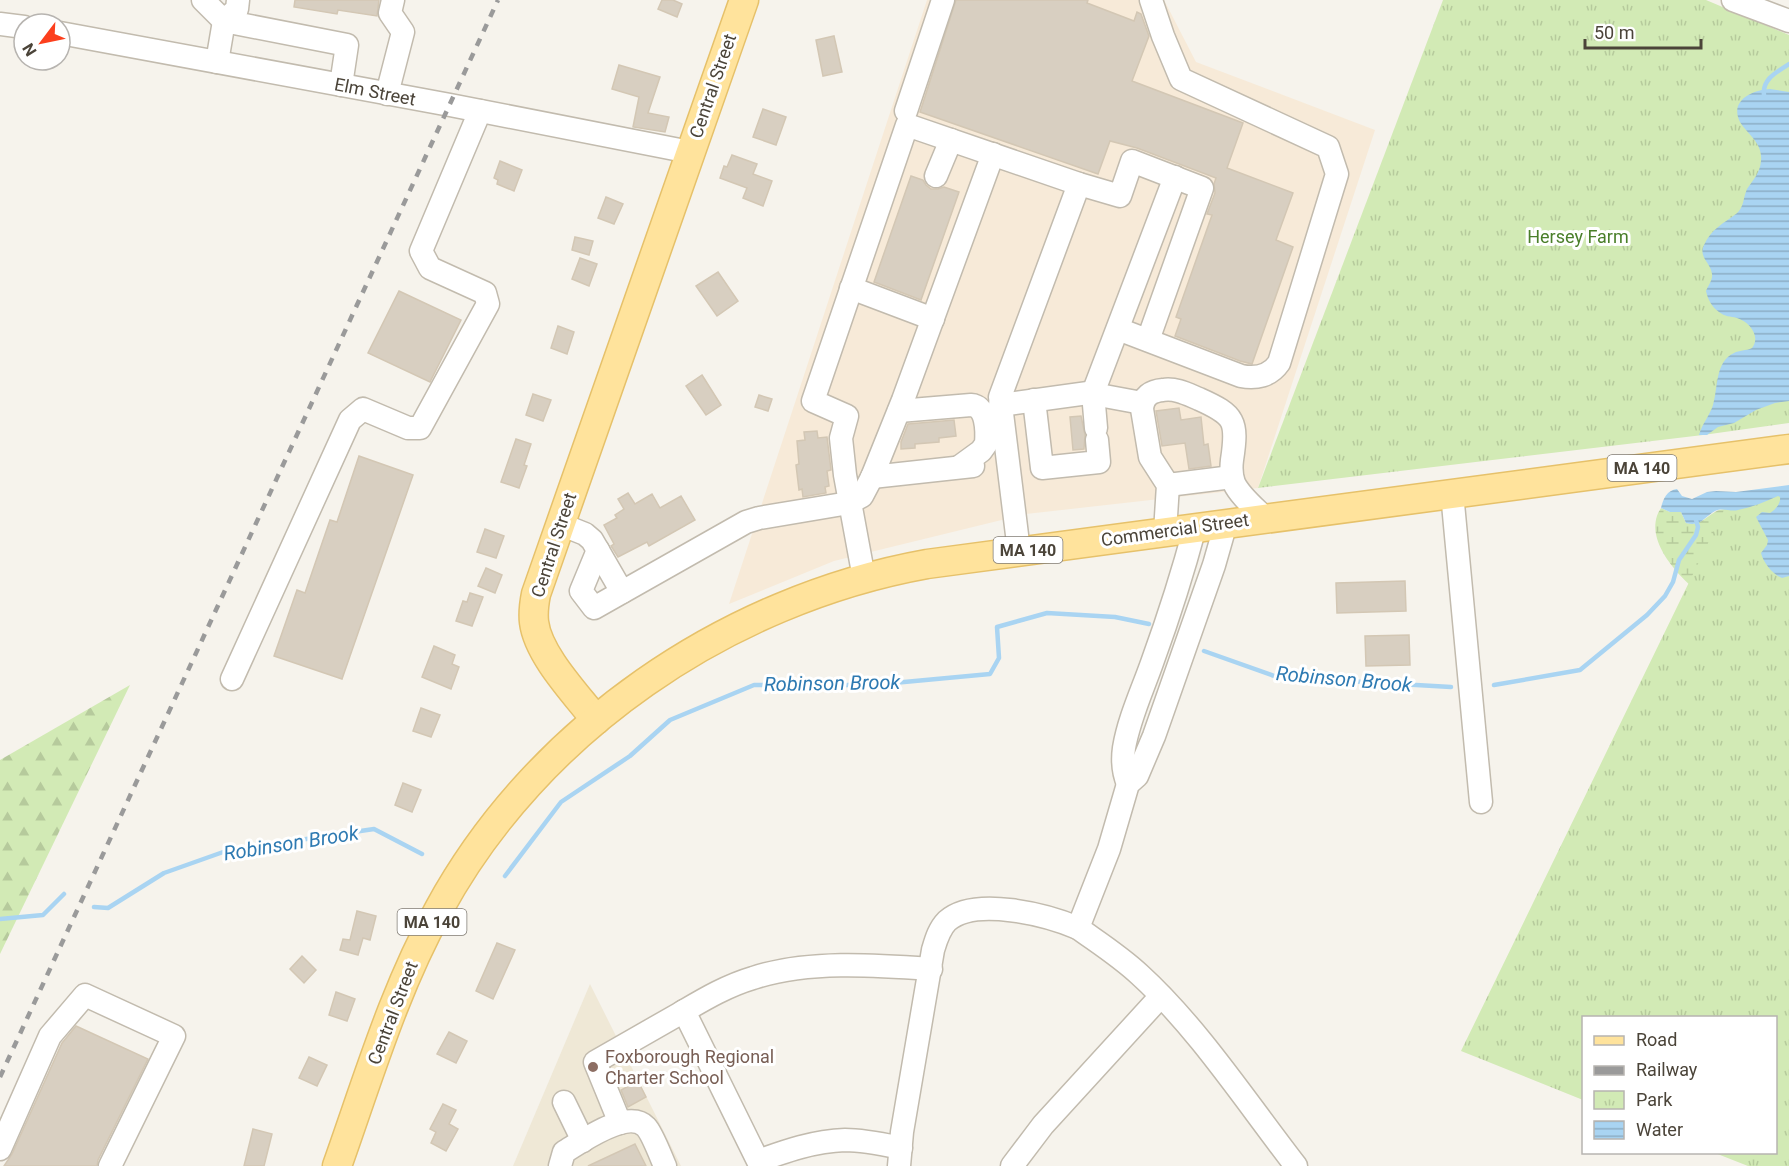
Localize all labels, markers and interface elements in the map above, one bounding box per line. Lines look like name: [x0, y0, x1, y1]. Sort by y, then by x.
north arrow: [12, 12, 72, 72]
scale bar: [1585, 12, 1700, 50]
text: 50 m: [1594, 22, 1634, 43]
street label: Central Street: [685, 31, 740, 141]
text: N: [19, 40, 41, 60]
street label: Elm Street: [333, 73, 418, 110]
park label: Hersey Farm: [1527, 226, 1629, 247]
road number: MA 140: [1608, 455, 1676, 481]
street label: Central Street: [527, 490, 580, 600]
street label: Commercial Street: [1100, 509, 1250, 550]
road number: MA 140: [994, 537, 1062, 563]
water label: Robinson Brook: [1275, 661, 1414, 697]
water label: Robinson Brook: [764, 670, 902, 696]
water label: Robinson Brook: [222, 820, 361, 866]
road number: MA 140: [398, 909, 466, 935]
street label: Central Street: [363, 958, 422, 1067]
legend: [1582, 1016, 1777, 1154]
text: Road: [1636, 1029, 1677, 1050]
place label: Foxborough Regional Charter School: [605, 1046, 774, 1088]
text: Railway: [1636, 1059, 1698, 1080]
marker: Foxborough Regional Charter School: [586, 1060, 600, 1074]
text: Park: [1636, 1089, 1673, 1110]
text: Water: [1636, 1119, 1683, 1140]

